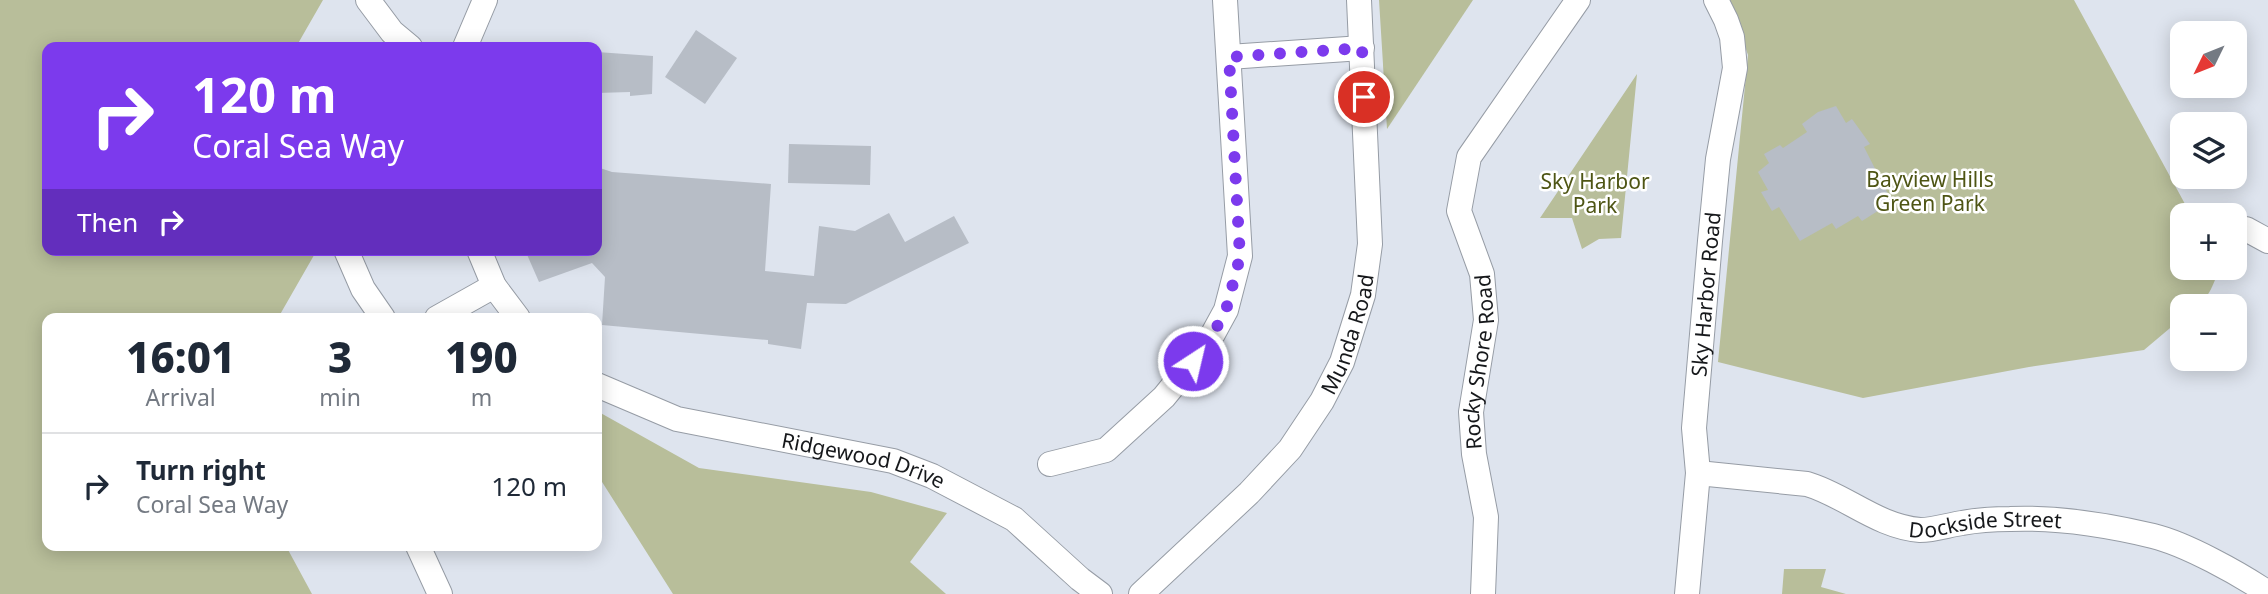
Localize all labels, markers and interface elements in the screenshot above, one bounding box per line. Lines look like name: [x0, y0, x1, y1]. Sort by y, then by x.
north arrow: [2170, 21, 2247, 98]
map controls: [2170, 21, 2247, 371]
text: 120 m: [192, 61, 337, 127]
pin: [1334, 67, 1394, 127]
icon: right: [77, 70, 168, 161]
icon: arrive: [1345, 78, 1383, 116]
button: layers: [2170, 112, 2247, 189]
text: Coral Sea Way: [192, 124, 404, 167]
park label: Bayview Hills Green Park: [1866, 165, 1994, 217]
park label: Sky Harbor Park: [1540, 167, 1650, 219]
icon: right: [152, 203, 190, 241]
button: +: [2170, 203, 2247, 280]
text: Then: [77, 204, 138, 240]
street label: Sky Harbor Road: [1684, 211, 1727, 378]
street label: Munda Road: [1314, 272, 1380, 399]
street label: Rocky Shore Road: [1457, 273, 1500, 450]
button: −: [2170, 294, 2247, 371]
position arrow: [1156, 324, 1230, 398]
text: 16:01: [126, 328, 235, 385]
text: 3: [328, 328, 352, 385]
text: 190: [445, 328, 518, 385]
text: Arrival: [146, 381, 216, 413]
text: min: [319, 381, 361, 413]
text: m: [471, 381, 492, 413]
street label: Ridgewood Drive: [779, 426, 950, 495]
text: Turn right: [136, 452, 266, 488]
icon: right: [77, 467, 115, 505]
text: 120 m: [491, 468, 567, 504]
text: Coral Sea Way: [136, 488, 288, 520]
street label: Dockside Street: [1907, 505, 2063, 544]

